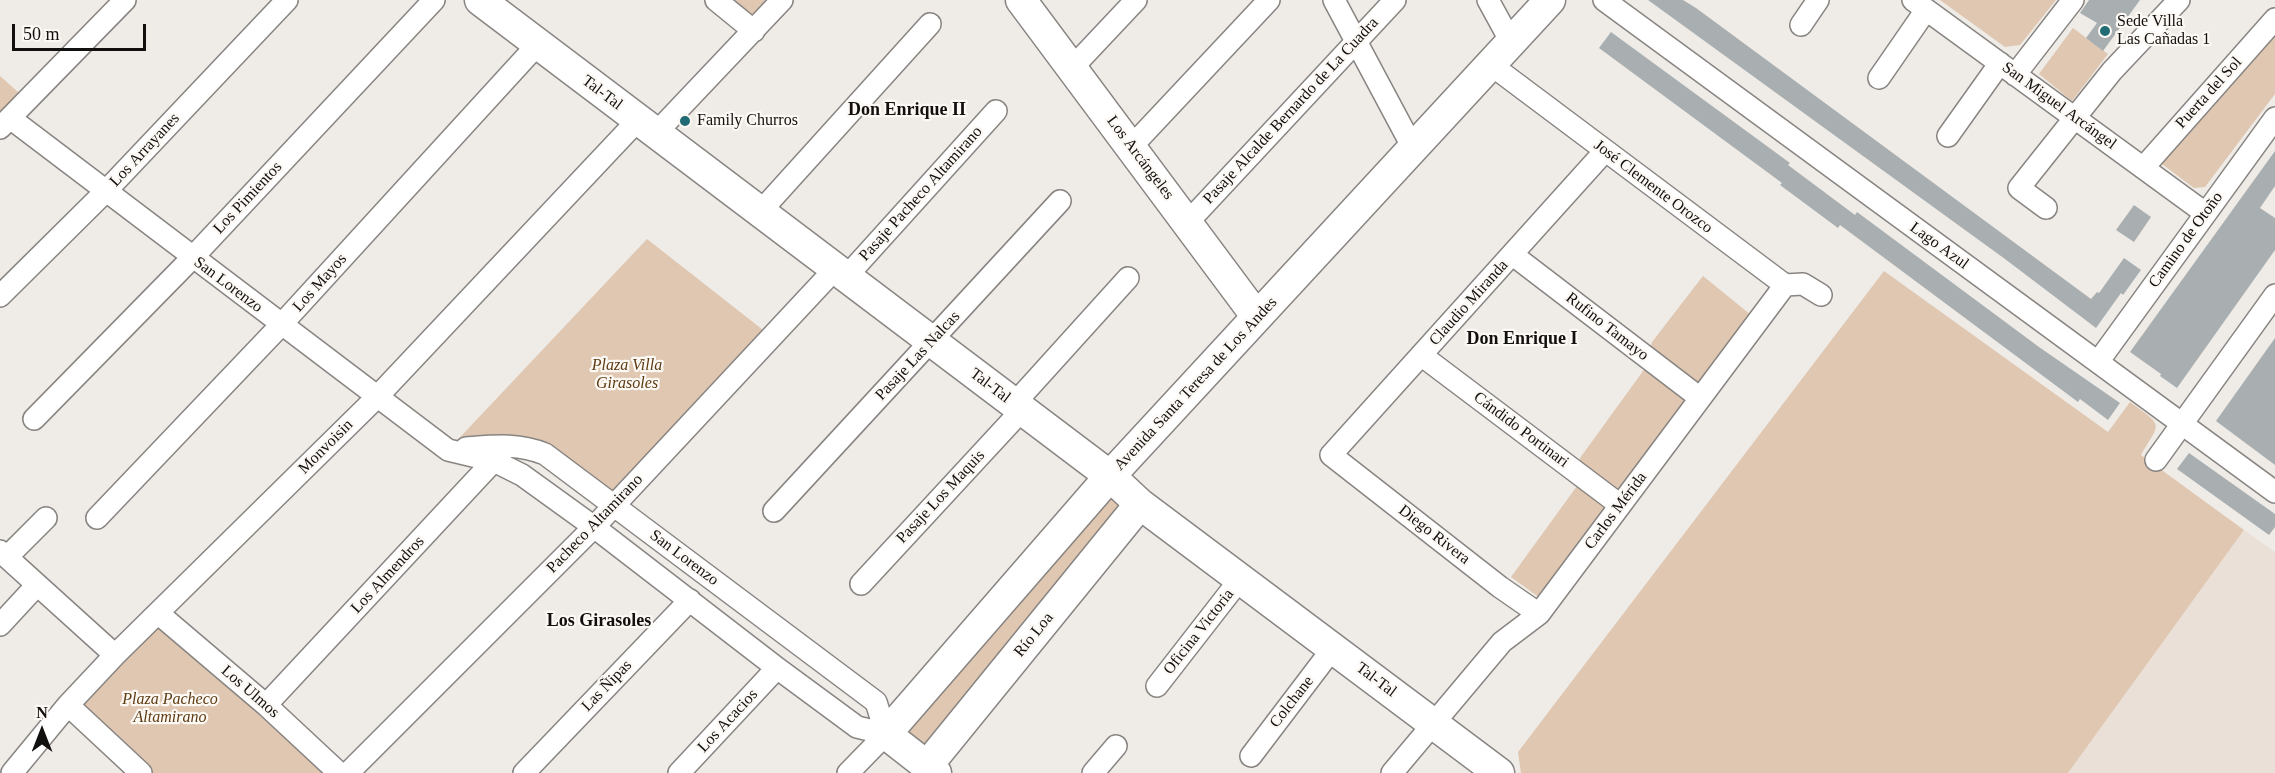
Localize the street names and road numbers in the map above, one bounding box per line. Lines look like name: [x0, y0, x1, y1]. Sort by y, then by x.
street label: Pasaje Alcalde Bernardo de La Cuadra: [1199, 14, 1383, 208]
street label: Puerta del Sol: [2172, 53, 2246, 133]
street label: San Miguel Arcángel: [1998, 58, 2120, 154]
street label: Tal-Tal: [578, 72, 626, 114]
street label: Los Arrayanes: [106, 109, 184, 191]
street label: Los Arcángeles: [1102, 112, 1178, 204]
street label: Pasaje Pacheco Altamirano: [855, 123, 987, 265]
street label: José Clemente Orozco: [1590, 136, 1716, 238]
street label: Los Pimientos: [210, 158, 286, 238]
street label: Camino de Otoño: [2145, 188, 2227, 292]
street label: Lago Azul: [1906, 218, 1972, 274]
street label: Los Mayos: [289, 250, 351, 316]
street label: San Lorenzo: [190, 253, 266, 317]
street label: Claudio Miranda: [1425, 256, 1513, 350]
street label: Rufino Tamayo: [1562, 289, 1652, 365]
street label: Avenida Santa Teresa de Los Andes: [1111, 293, 1281, 475]
street label: Pasaje Las Nalcas: [872, 307, 964, 405]
street label: Tal-Tal: [966, 365, 1014, 407]
street label: Cándido Portinari: [1470, 388, 1572, 472]
street label: Monvoisin: [295, 416, 357, 478]
street label: Pasaje Los Maquis: [893, 446, 989, 548]
street label: Carlos Mérida: [1581, 468, 1651, 554]
street label: Pacheco Altamirano: [543, 471, 647, 577]
street label: Diego Rivera: [1394, 501, 1474, 569]
street label: San Lorenzo: [646, 526, 722, 590]
street label: Los Almendros: [347, 532, 429, 618]
street label: Oficina Victoria: [1160, 585, 1238, 679]
street label: Río Loa: [1010, 609, 1058, 661]
street label: Las Ñipas: [578, 656, 636, 716]
street label: Tal-Tal: [1352, 659, 1400, 701]
street label: Los Ulmos: [217, 662, 283, 722]
street label: Colchane: [1266, 672, 1318, 732]
street label: Los Acacios: [694, 685, 762, 757]

